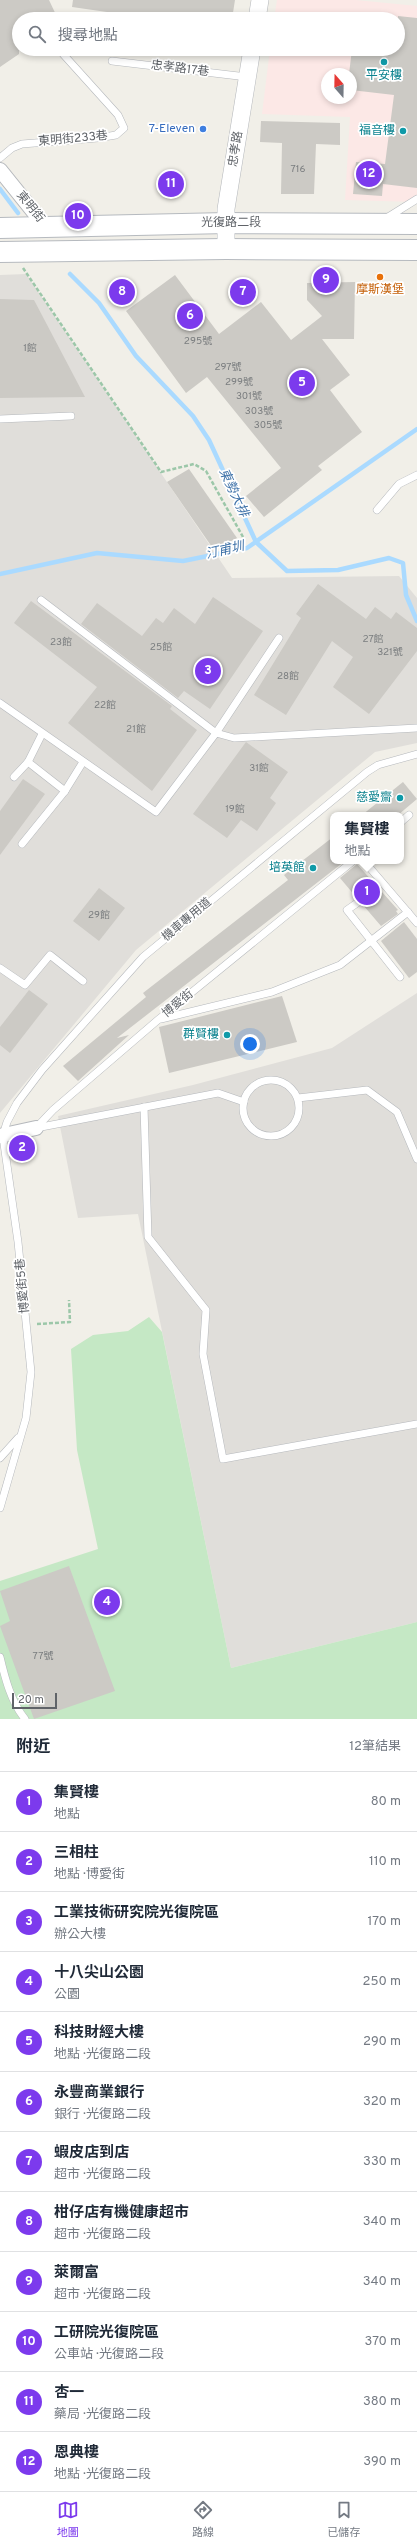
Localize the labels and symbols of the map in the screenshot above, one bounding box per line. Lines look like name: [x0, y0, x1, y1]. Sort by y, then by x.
street label: 忠孝路17巷: [150, 57, 210, 81]
marker: 平安樓: [379, 57, 389, 67]
north arrow: [321, 68, 357, 104]
place label: 平安樓: [366, 68, 402, 84]
place label: 7-Eleven: [149, 121, 195, 137]
place label: 福音樓: [359, 123, 395, 139]
marker: 7-Eleven: [198, 124, 208, 134]
marker: 福音樓: [398, 126, 408, 136]
street label: 東明街233巷: [38, 128, 108, 150]
street label: 忠孝路: [225, 130, 247, 168]
pin: 12: [356, 159, 382, 189]
house number: 716: [290, 163, 306, 176]
pin: 11: [158, 169, 184, 199]
street label: 東明街: [12, 188, 48, 226]
pin: 10: [65, 201, 91, 231]
street label: 光復路二段: [201, 215, 261, 231]
pin: 9: [313, 265, 339, 295]
marker: 摩斯漢堡: [375, 272, 385, 282]
pin: 8: [109, 277, 135, 307]
pin: 7: [230, 277, 256, 307]
place label: 摩斯漢堡: [356, 282, 404, 298]
pin: 6: [177, 301, 203, 331]
house number: 295號: [184, 335, 212, 348]
house number: 1館: [23, 342, 37, 355]
house number: 297號: [214, 361, 242, 374]
pin: 5: [289, 368, 315, 398]
house number: 299號: [225, 376, 253, 389]
house number: 301號: [236, 390, 262, 403]
house number: 303號: [245, 405, 273, 418]
house number: 305號: [254, 419, 282, 432]
water label: 東勢大排: [215, 466, 252, 522]
water label: 汀甫圳: [204, 538, 248, 563]
house number: 27館: [362, 633, 384, 646]
house number: 23館: [50, 636, 72, 649]
house number: 25館: [150, 641, 172, 654]
house number: 321號: [377, 646, 403, 659]
pin: 3: [195, 656, 221, 686]
house number: 28館: [277, 670, 299, 683]
house number: 22館: [94, 699, 116, 712]
house number: 21館: [126, 723, 146, 736]
house number: 31館: [249, 762, 269, 775]
place label: 慈愛齋: [356, 790, 392, 806]
marker: 慈愛齋: [395, 793, 405, 803]
house number: 19館: [225, 803, 245, 816]
place label: 培英館: [269, 860, 305, 876]
marker: 培英館: [308, 863, 318, 873]
pin: 1: [354, 877, 380, 907]
street label: 機車專用道: [159, 895, 215, 945]
house number: 29館: [88, 909, 110, 922]
street label: 博愛街: [159, 986, 197, 1022]
place label: 群賢樓: [183, 1027, 219, 1043]
marker: 群賢樓: [222, 1030, 232, 1040]
your location: [240, 1034, 260, 1054]
pin: 2: [9, 1133, 35, 1163]
street label: 博愛街5巷: [13, 1258, 33, 1314]
pin: 4: [94, 1587, 120, 1617]
house number: 77號: [33, 1650, 53, 1663]
scale bar: [12, 1691, 57, 1710]

